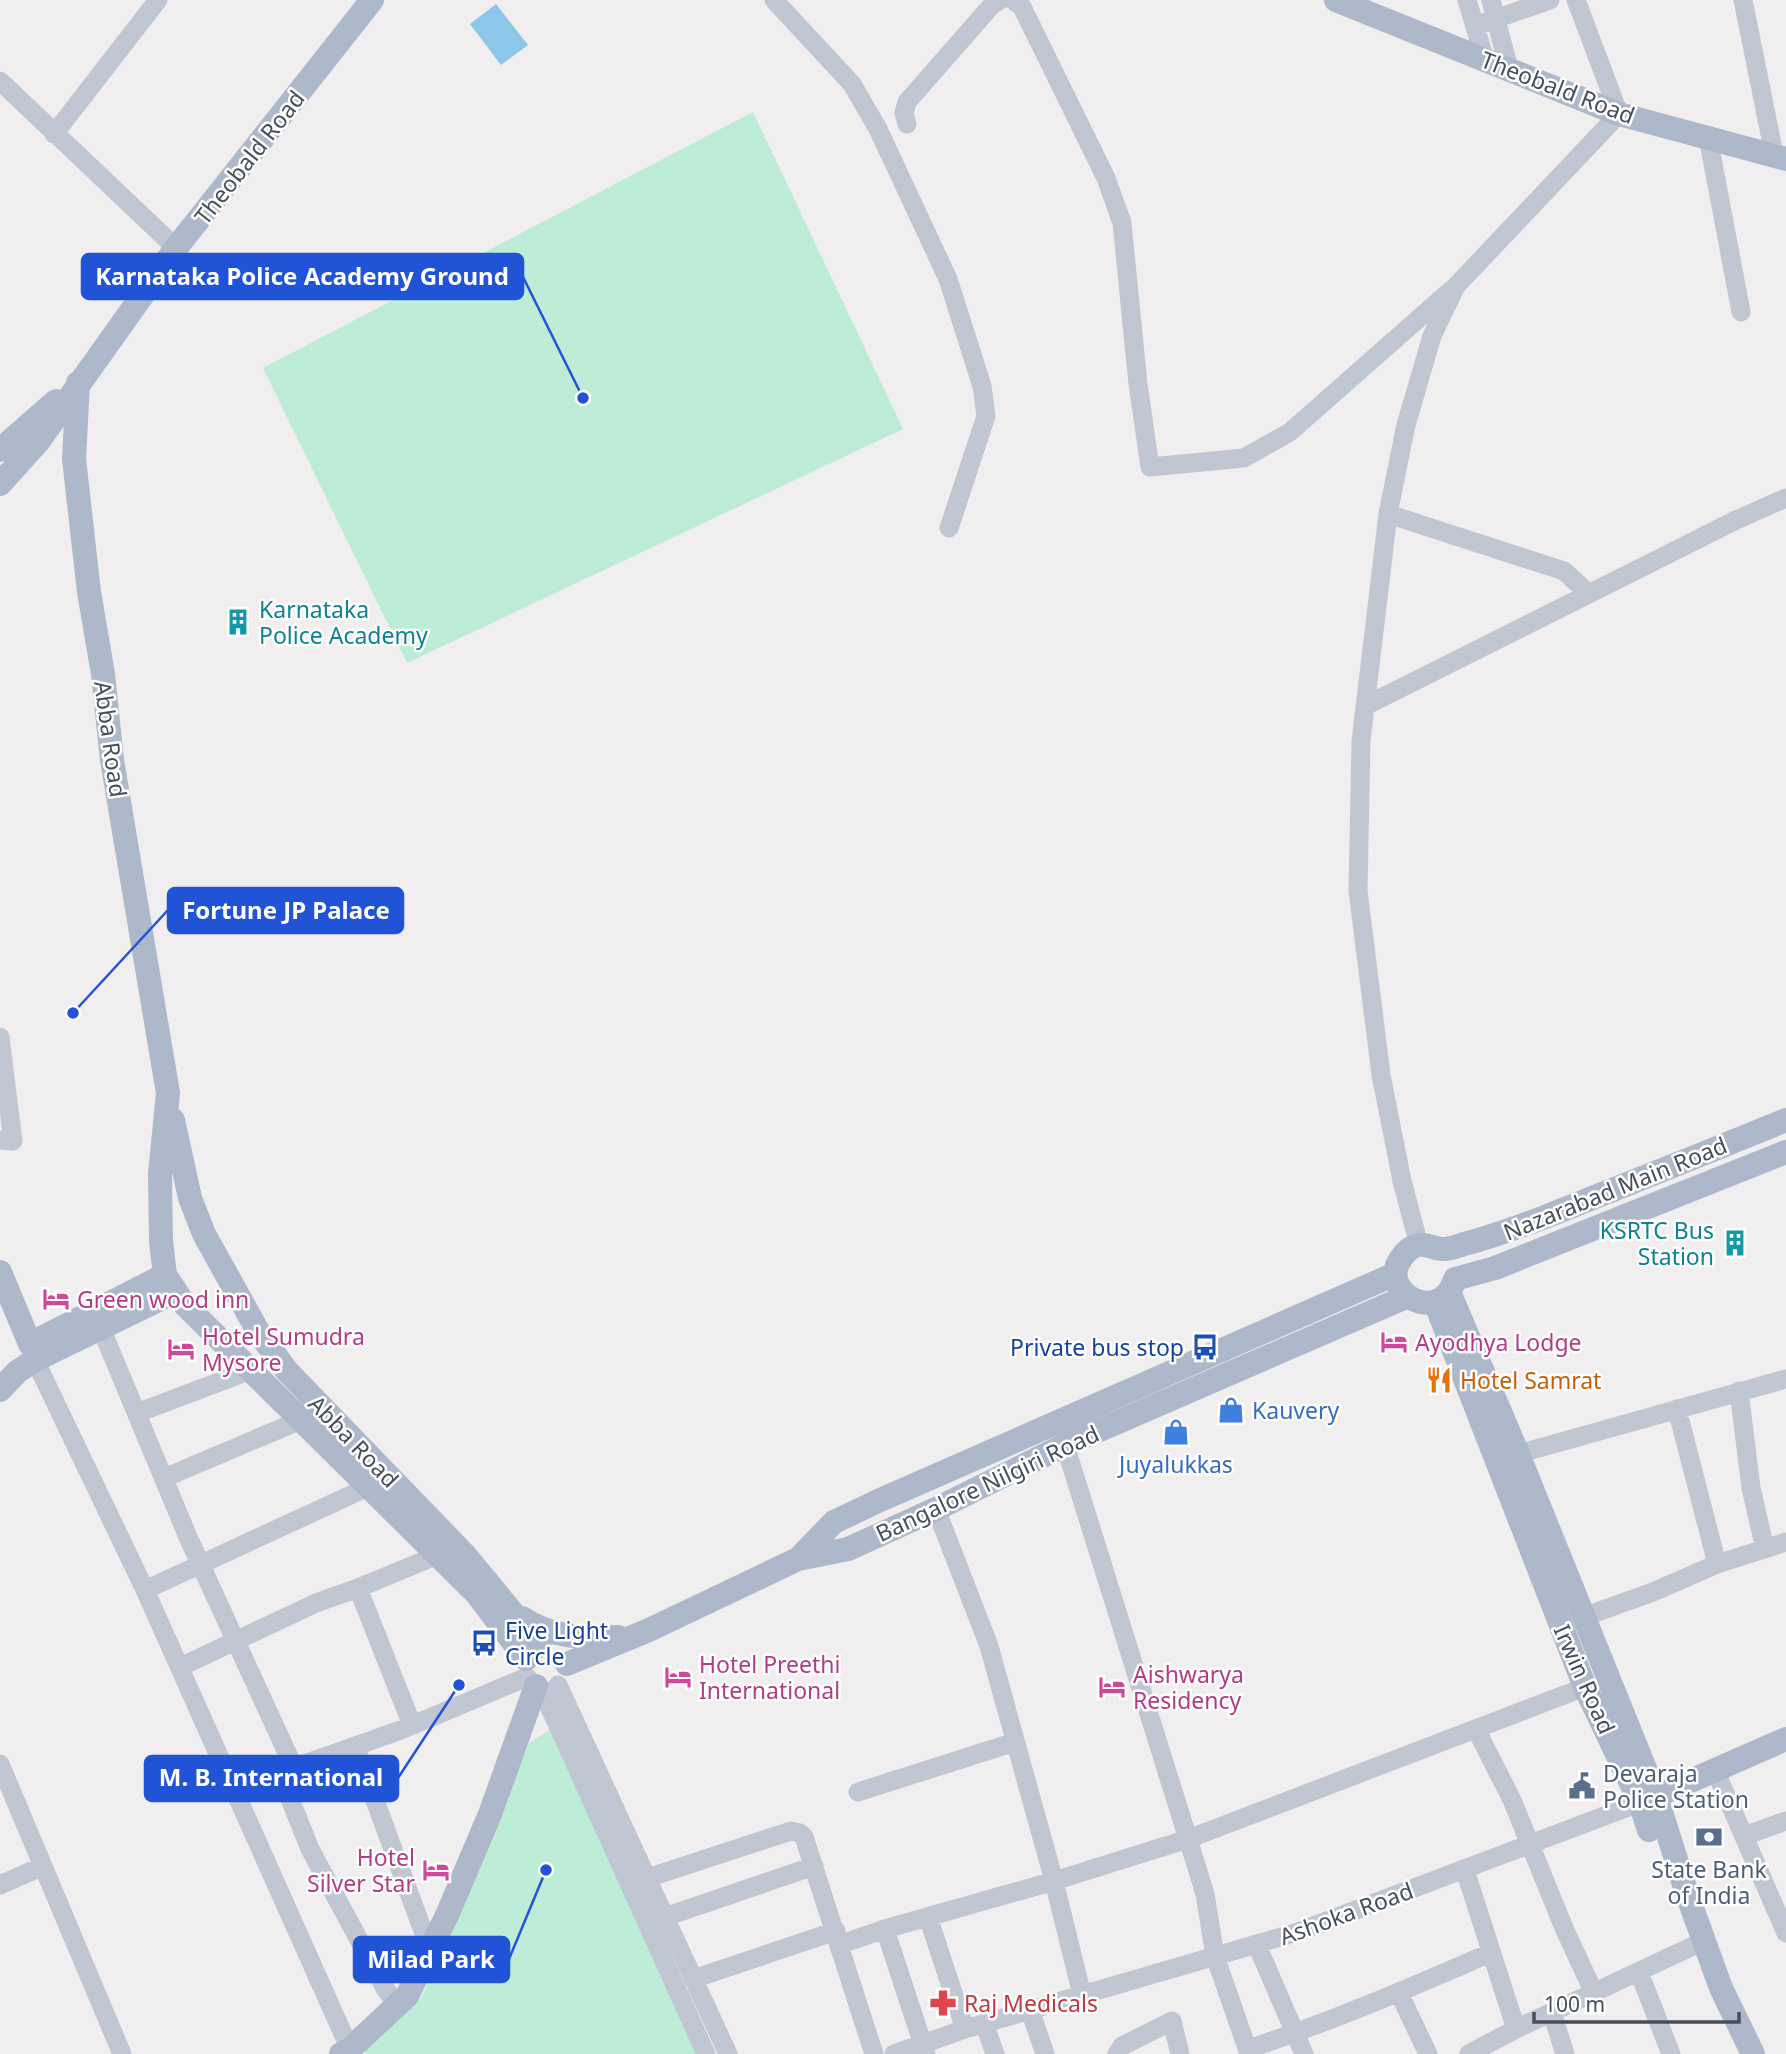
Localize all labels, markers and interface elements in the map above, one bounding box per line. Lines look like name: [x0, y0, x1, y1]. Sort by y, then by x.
street label: Theobald Road: [1477, 43, 1639, 131]
street label: Theobald Road: [186, 83, 312, 231]
callout: Karnataka Police Academy Ground: [82, 254, 523, 299]
text: Karnataka Police Academy Ground: [95, 259, 509, 292]
place label: Karnataka Police Academy: [259, 593, 428, 651]
building icon: Karnataka Police Academy: [223, 607, 253, 637]
street label: Abba Road: [87, 679, 135, 799]
callout: Fortune JP Palace: [168, 888, 403, 933]
text: Fortune JP Palace: [182, 893, 390, 926]
street label: Nazarabad Main Road: [1498, 1129, 1732, 1247]
place label: KSRTC Bus Station: [1600, 1214, 1714, 1272]
building icon: KSRTC Bus Station: [1720, 1228, 1750, 1258]
place label: Green wood inn: [77, 1283, 249, 1315]
hotel icon: Green wood inn: [41, 1284, 71, 1314]
place label: Hotel Sumudra Mysore: [202, 1320, 365, 1378]
place label: Ayodhya Lodge: [1415, 1326, 1582, 1358]
hotel icon: Ayodhya Lodge: [1379, 1327, 1409, 1357]
place label: Private bus stop: [1010, 1331, 1184, 1363]
bus stop icon: Private bus stop: [1190, 1332, 1220, 1362]
hotel icon: Hotel Sumudra Mysore: [166, 1334, 196, 1364]
place label: Hotel Samrat: [1460, 1364, 1601, 1396]
restaurant icon: Hotel Samrat: [1424, 1365, 1454, 1395]
street label: Abba Road: [302, 1388, 406, 1494]
place label: Kauvery: [1252, 1394, 1340, 1426]
shop icon: Kauvery: [1216, 1395, 1246, 1425]
street label: Bangalore Nilgiri Road: [870, 1417, 1104, 1549]
shop icon: Juyalukkas: [1161, 1417, 1191, 1447]
place label: Juyalukkas: [1117, 1448, 1233, 1480]
place label: Five Light Circle: [505, 1614, 608, 1672]
street label: Irwin Road: [1547, 1619, 1623, 1739]
bus stop icon: Five Light Circle: [469, 1628, 499, 1658]
place label: Hotel Preethi International: [699, 1648, 841, 1706]
place label: Aishwarya Residency: [1133, 1658, 1244, 1716]
hotel icon: Hotel Preethi International: [663, 1662, 693, 1692]
hotel icon: Aishwarya Residency: [1097, 1672, 1127, 1702]
callout: M. B. International: [145, 1756, 398, 1801]
place label: Devaraja Police Station: [1603, 1757, 1749, 1815]
text: M. B. International: [159, 1760, 383, 1793]
public building icon: Devaraja Police Station: [1567, 1771, 1597, 1801]
bank icon: State Bank of India: [1694, 1822, 1724, 1852]
place label: Hotel Silver Star: [307, 1841, 415, 1899]
place label: State Bank of India: [1651, 1853, 1767, 1911]
hotel icon: Hotel Silver Star: [421, 1855, 451, 1885]
street label: Ashoka Road: [1275, 1874, 1417, 1952]
callout: Milad Park: [354, 1937, 509, 1982]
text: Milad Park: [367, 1942, 495, 1975]
scale bar: [1534, 1980, 1739, 2024]
place label: Raj Medicals: [964, 1987, 1098, 2019]
pharmacy icon: Raj Medicals: [928, 1988, 958, 2018]
text: 100 m: [1544, 1990, 1605, 2018]

